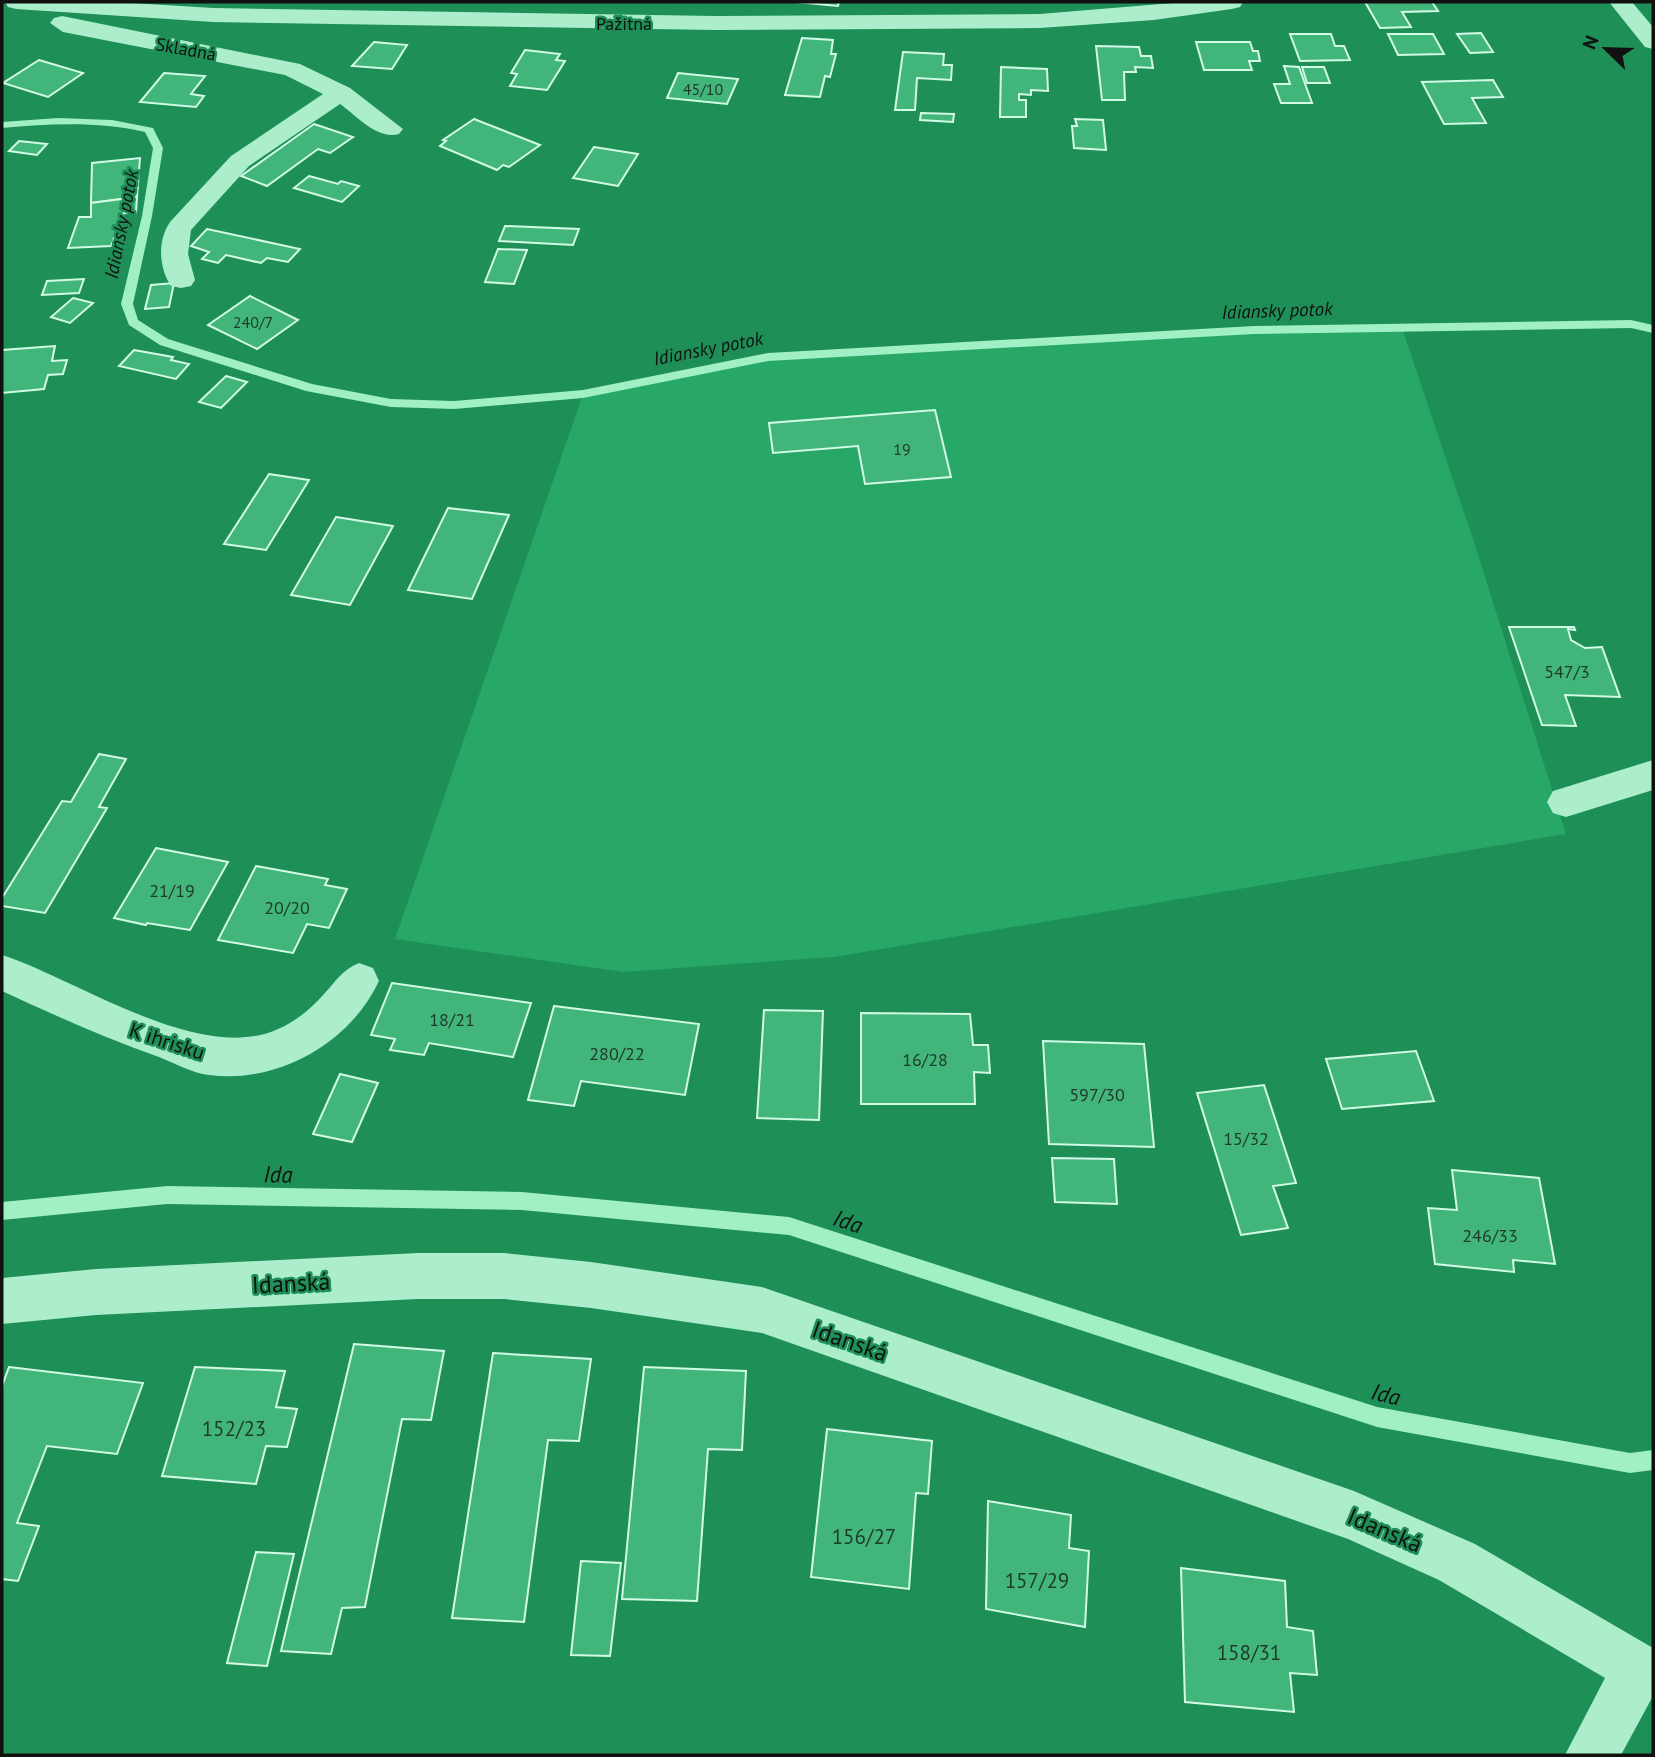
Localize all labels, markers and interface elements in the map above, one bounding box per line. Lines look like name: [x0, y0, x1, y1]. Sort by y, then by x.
street label: Pažitná: [596, 12, 652, 35]
north arrow: [1571, 14, 1641, 84]
street label: Skladná: [154, 32, 218, 66]
text: N: [1577, 32, 1604, 53]
house number: 45/10: [683, 79, 724, 99]
water label: Idiansky potok: [99, 166, 144, 281]
water label: Idiansky potok: [1221, 296, 1334, 324]
house number: 240/7: [233, 312, 273, 332]
water label: Idiansky potok: [651, 325, 766, 370]
house number: 19: [893, 439, 911, 459]
house number: 547/3: [1544, 660, 1590, 683]
house number: 21/19: [149, 879, 195, 902]
house number: 20/20: [264, 896, 310, 919]
house number: 18/21: [429, 1008, 475, 1031]
street label: K ihrisku: [126, 1016, 208, 1066]
house number: 280/22: [589, 1042, 645, 1065]
house number: 16/28: [902, 1048, 948, 1071]
house number: 597/30: [1069, 1083, 1125, 1106]
house number: 15/32: [1223, 1127, 1269, 1150]
water label: Ida: [263, 1159, 293, 1189]
water label: Ida: [830, 1203, 866, 1239]
house number: 246/33: [1462, 1224, 1518, 1247]
street label: Idanská: [251, 1265, 331, 1301]
street label: Idanská: [808, 1314, 892, 1368]
water label: Ida: [1368, 1376, 1404, 1412]
house number: 152/23: [202, 1415, 266, 1442]
street label: Idanská: [1343, 1500, 1427, 1560]
house number: 156/27: [832, 1523, 896, 1550]
house number: 157/29: [1005, 1567, 1069, 1594]
house number: 158/31: [1217, 1639, 1281, 1666]

